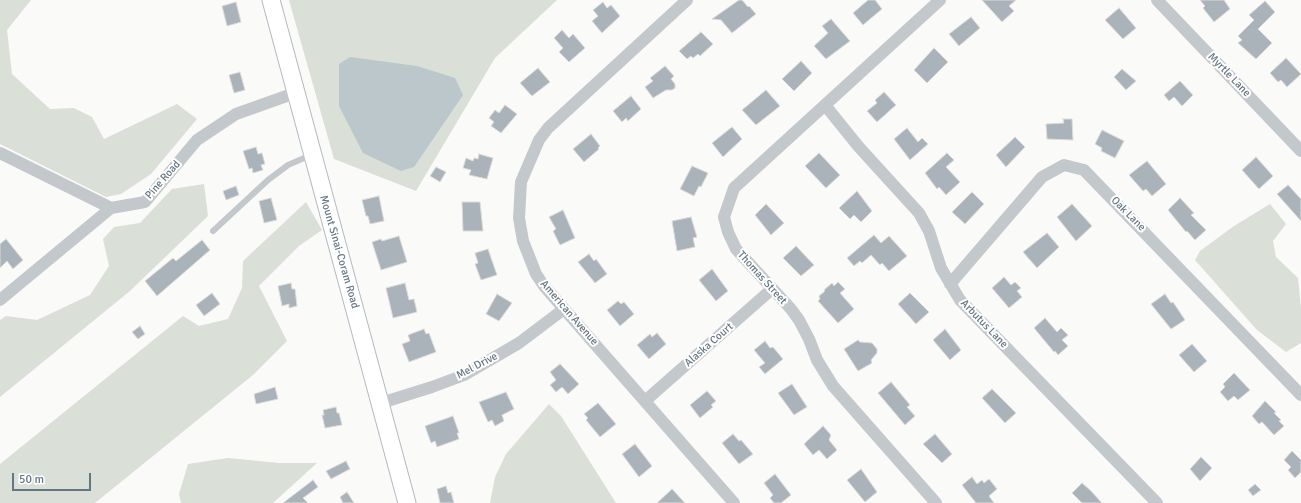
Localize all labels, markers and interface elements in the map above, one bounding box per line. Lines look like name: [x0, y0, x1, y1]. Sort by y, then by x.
street label: Myrtle Lane: [1205, 50, 1253, 100]
street label: Pine Road: [143, 158, 183, 202]
street label: Mount Sinai-Coram Road: [317, 194, 361, 310]
street label: Oak Lane: [1108, 194, 1148, 234]
street label: Thomas Street: [735, 249, 789, 307]
street label: American Avenue: [537, 278, 601, 348]
street label: Arbutus Lane: [958, 297, 1010, 351]
street label: Alaska Court: [682, 320, 736, 370]
street label: Mel Drive: [454, 350, 500, 382]
scale bar: [14, 465, 93, 491]
text: 50 m: [19, 472, 44, 487]

